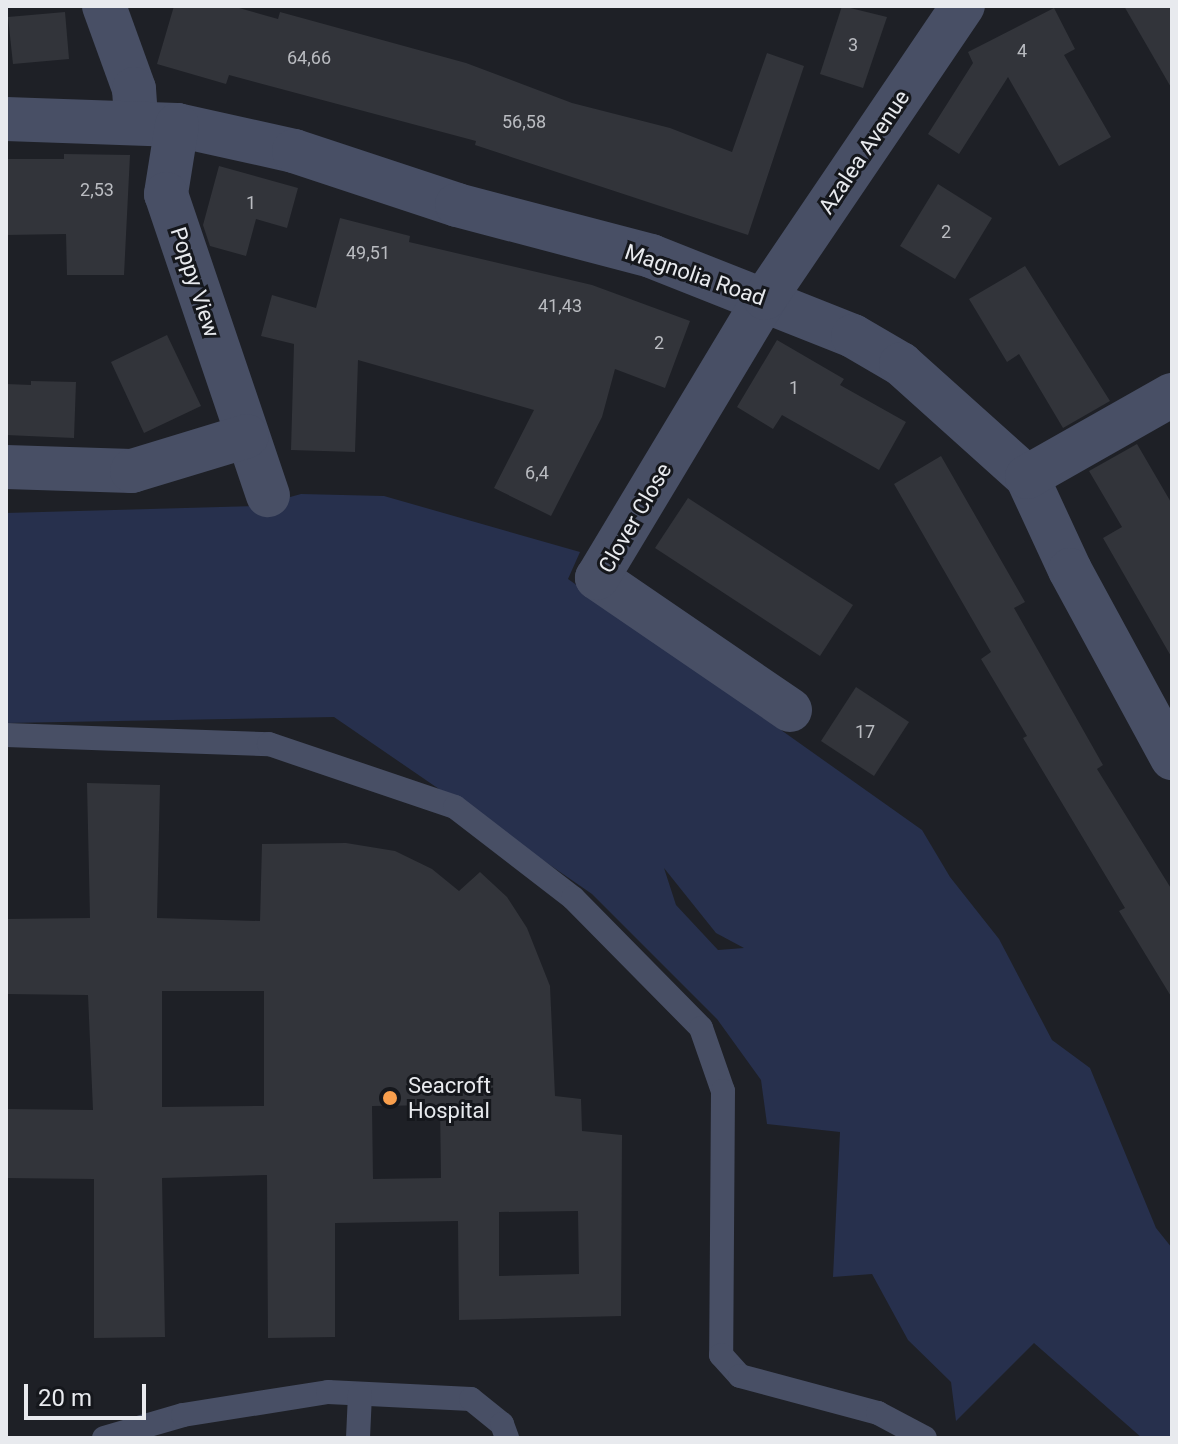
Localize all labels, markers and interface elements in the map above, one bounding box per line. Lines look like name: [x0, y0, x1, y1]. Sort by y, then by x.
house number: 3: [848, 34, 858, 56]
house number: 4: [1017, 40, 1027, 62]
house number: 64,66: [287, 47, 331, 69]
street label: Azalea Avenue: [813, 85, 915, 219]
house number: 56,58: [502, 111, 546, 133]
house number: 2,53: [80, 179, 114, 201]
house number: 1: [246, 192, 256, 214]
house number: 2: [941, 221, 951, 243]
street label: Poppy View: [165, 224, 225, 340]
street label: Magnolia Road: [621, 239, 769, 311]
house number: 49,51: [346, 242, 390, 264]
house number: 41,43: [538, 295, 582, 317]
house number: 2: [654, 332, 664, 354]
house number: 1: [789, 377, 799, 399]
street label: Clover Close: [593, 458, 677, 578]
house number: 6,4: [525, 462, 549, 484]
house number: 17: [855, 721, 875, 743]
place label: Seacroft Hospital: [408, 1072, 491, 1124]
marker: Seacroft Hospital: [379, 1087, 401, 1109]
scale bar: [28, 1368, 150, 1418]
text: 20 m: [38, 1384, 92, 1412]

